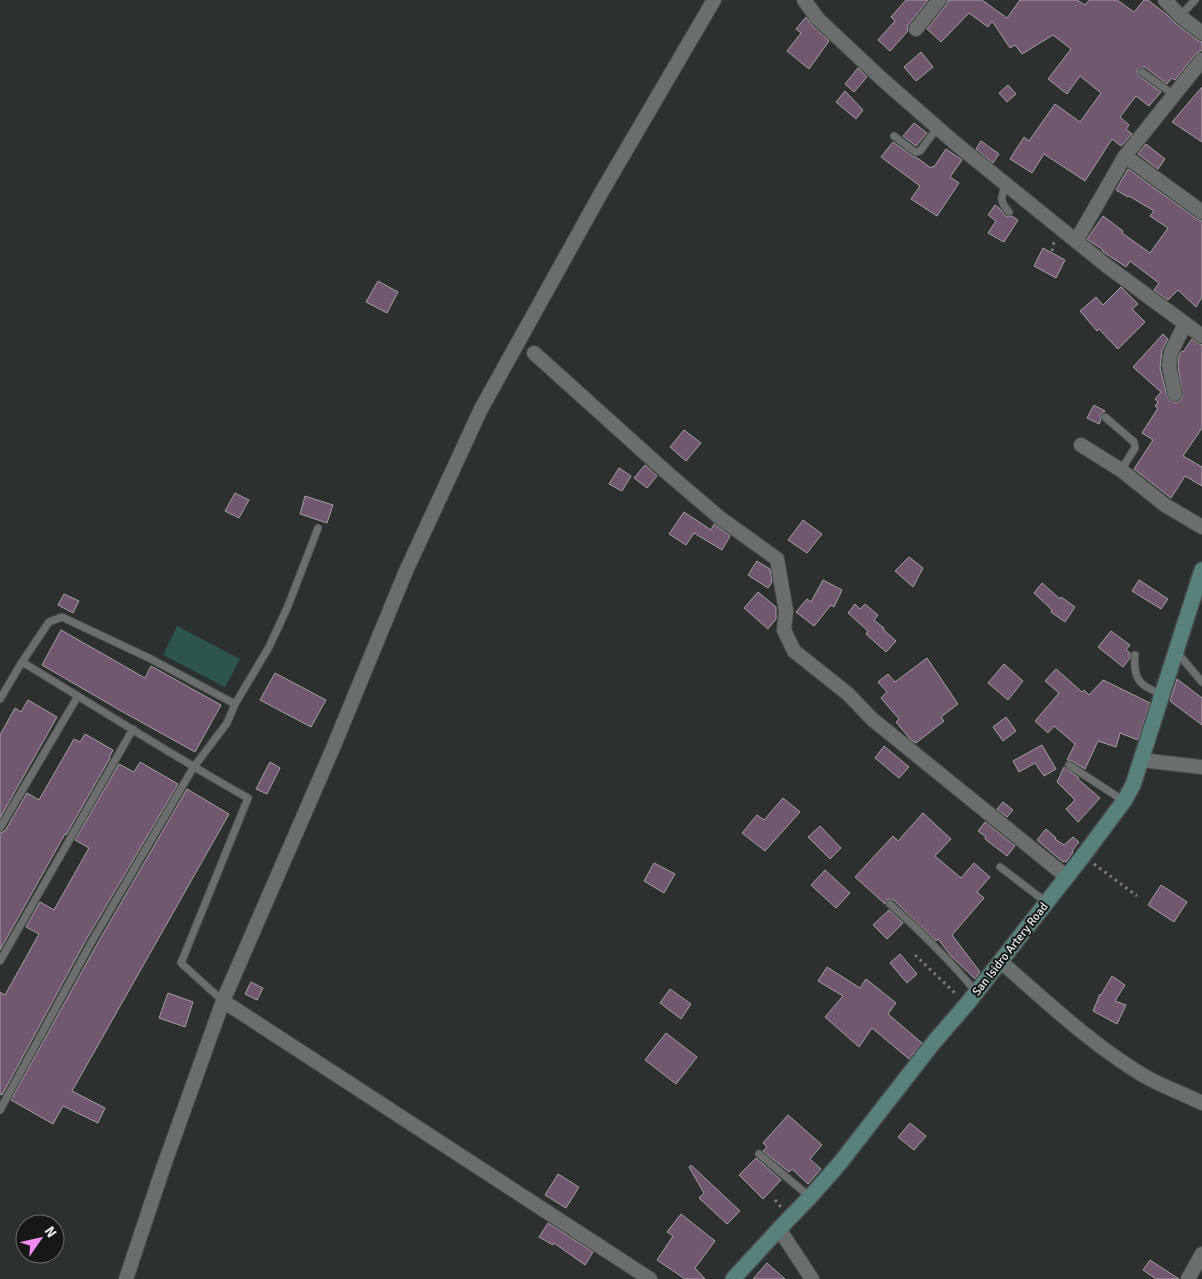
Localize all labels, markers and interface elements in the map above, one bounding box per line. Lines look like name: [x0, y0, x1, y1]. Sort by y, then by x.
street label: San Isidro Artery Road: [969, 900, 1051, 999]
north arrow: [15, 1214, 65, 1264]
text: N: [41, 1223, 60, 1241]

